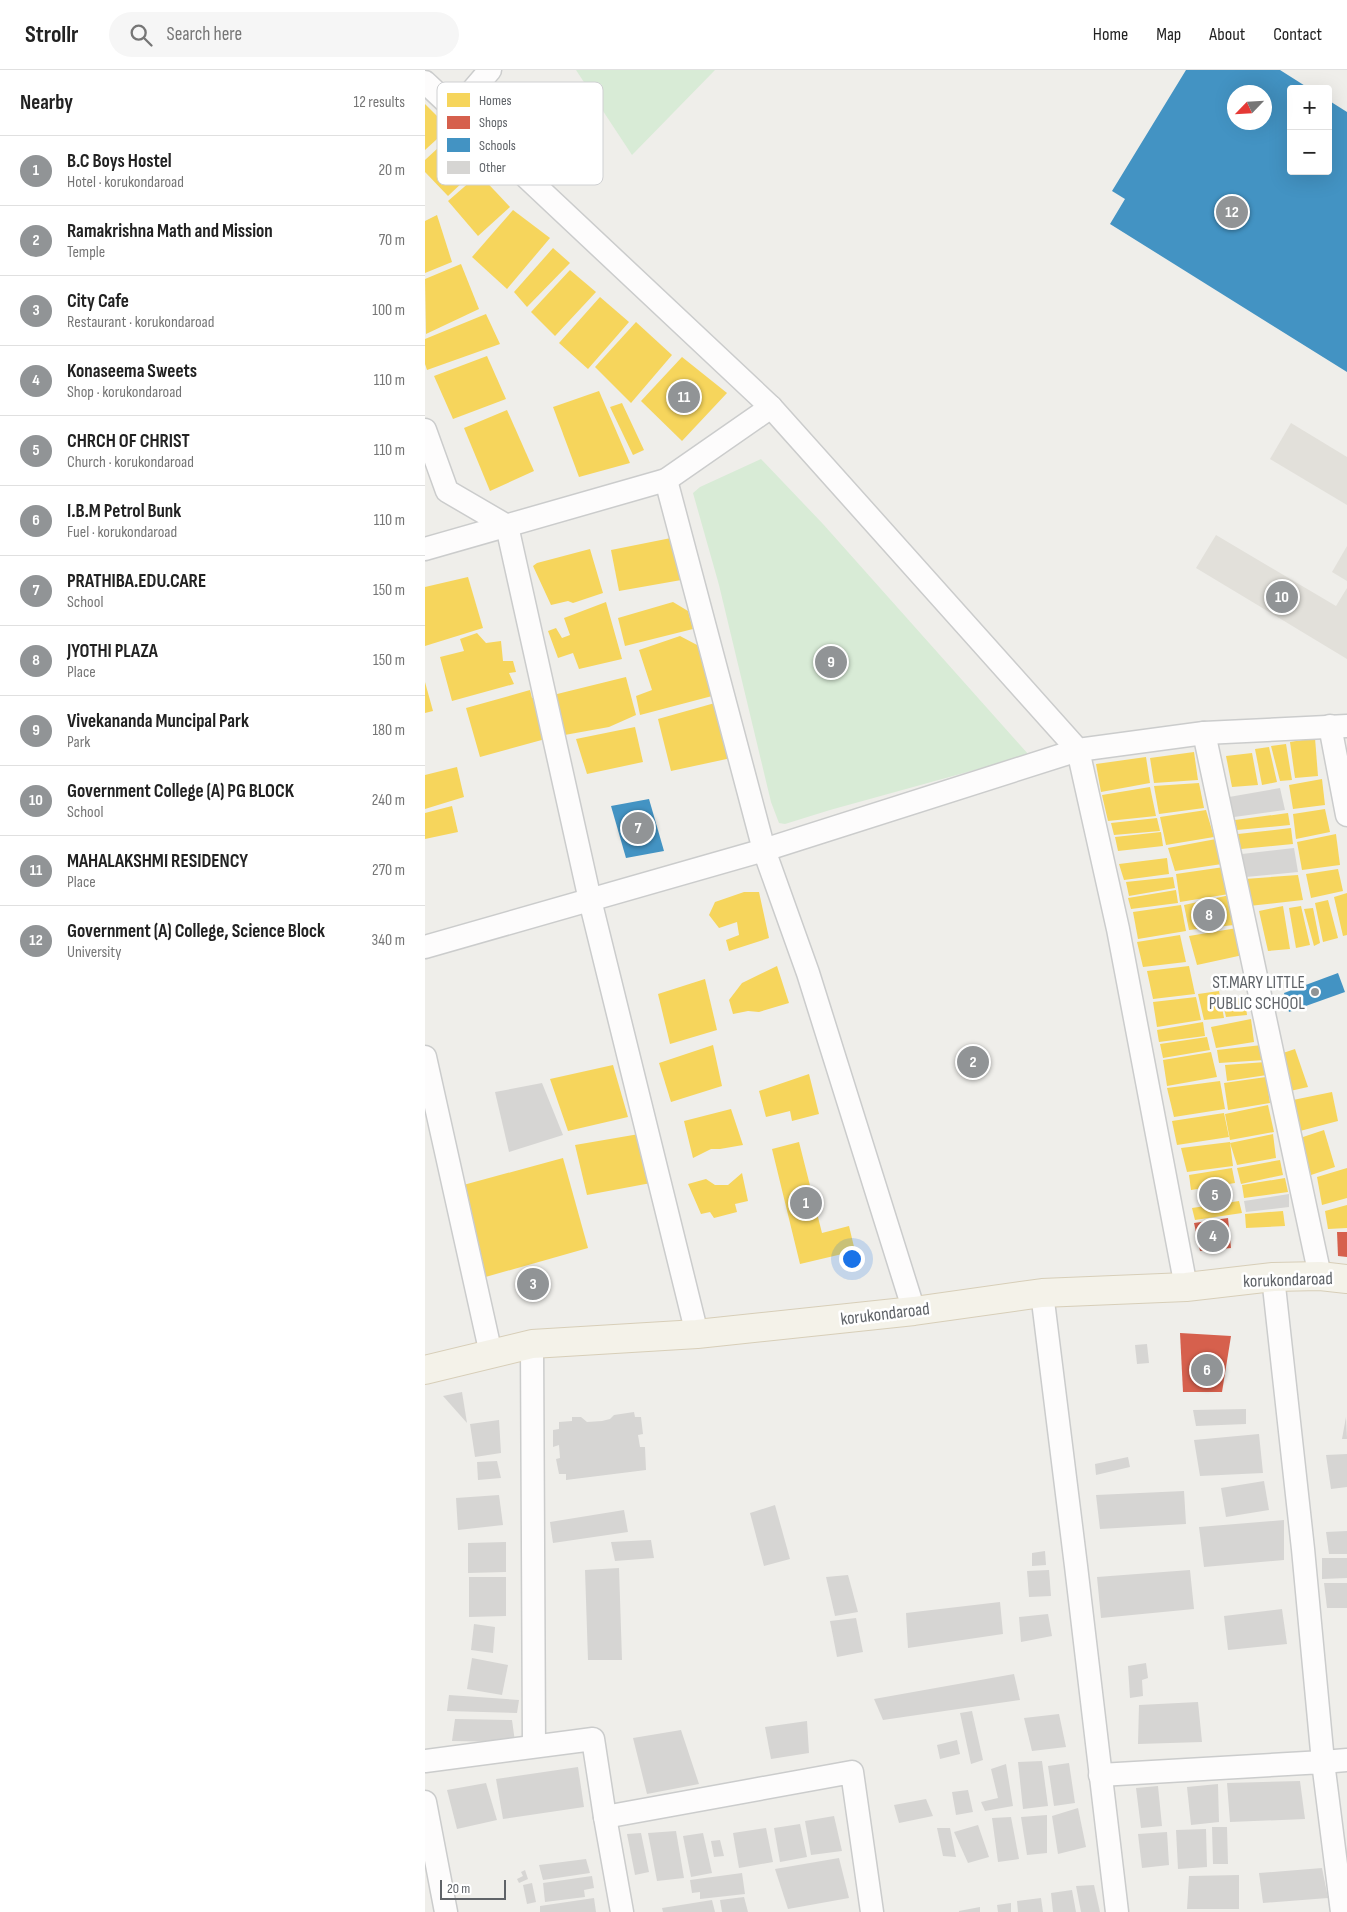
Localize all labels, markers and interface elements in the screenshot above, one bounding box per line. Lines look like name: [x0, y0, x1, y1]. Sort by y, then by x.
search box: [109, 12, 459, 57]
text: Strollr: [25, 20, 79, 49]
icon: search: [127, 21, 155, 49]
text: Search here: [167, 23, 242, 46]
text: Home: [1093, 24, 1128, 45]
text: Map: [1156, 24, 1181, 45]
text: About: [1209, 24, 1245, 45]
text: Contact: [1273, 24, 1322, 45]
legend: [437, 82, 603, 185]
north arrow: [1227, 85, 1272, 130]
map controls: [1287, 85, 1332, 175]
button: +: [1287, 85, 1332, 130]
text: Nearby: [20, 90, 73, 115]
text: Homes: [479, 92, 512, 109]
text: 12 results: [353, 93, 405, 112]
text: Shops: [479, 114, 508, 131]
button: −: [1287, 130, 1332, 175]
text: Schools: [479, 137, 516, 154]
text: B.C Boys Hostel: [67, 150, 172, 173]
text: Other: [479, 159, 506, 176]
text: 1: [33, 161, 39, 180]
text: 20 m: [378, 161, 405, 180]
text: Hotel · korukondaroad: [67, 173, 184, 192]
pin: 12: [1216, 193, 1248, 231]
text: Ramakrishna Math and Mission: [67, 220, 273, 243]
text: 2: [32, 231, 40, 250]
text: 70 m: [379, 231, 405, 250]
text: Temple: [67, 243, 105, 262]
text: City Cafe: [67, 290, 129, 313]
text: 3: [32, 301, 40, 320]
text: 100 m: [372, 301, 405, 320]
text: Restaurant · korukondaroad: [67, 313, 214, 332]
text: Konaseema Sweets: [67, 360, 197, 383]
text: 4: [32, 371, 40, 390]
text: 110 m: [374, 371, 405, 390]
pin: 11: [668, 378, 700, 416]
text: Shop · korukondaroad: [67, 383, 182, 402]
text: CHRCH OF CHRIST: [67, 430, 190, 453]
text: 5: [32, 441, 40, 460]
text: 110 m: [374, 441, 405, 460]
text: Church · korukondaroad: [67, 453, 194, 472]
text: I.B.M Petrol Bunk: [67, 500, 181, 523]
text: 6: [32, 511, 40, 530]
text: 110 m: [374, 511, 405, 530]
text: Fuel · korukondaroad: [67, 523, 177, 542]
text: PRATHIBA.EDU.CARE: [67, 570, 206, 593]
pin: 10: [1266, 578, 1298, 616]
text: 7: [33, 581, 39, 600]
text: 150 m: [373, 581, 405, 600]
text: School: [67, 593, 103, 612]
text: JYOTHI PLAZA: [67, 640, 158, 663]
pin: 9: [815, 643, 847, 681]
text: 8: [32, 651, 40, 670]
text: 150 m: [373, 651, 405, 670]
text: Place: [67, 663, 96, 682]
text: Vivekananda Muncipal Park: [67, 710, 249, 733]
text: 9: [32, 721, 40, 740]
text: 180 m: [372, 721, 405, 740]
text: Park: [67, 733, 90, 752]
text: Government College (A) PG BLOCK: [67, 780, 294, 803]
text: 10: [29, 791, 43, 810]
text: 240 m: [372, 791, 405, 810]
text: School: [67, 803, 103, 822]
pin: 7: [622, 809, 654, 847]
text: MAHALAKSHMI RESIDENCY: [67, 850, 248, 873]
text: 11: [30, 861, 42, 880]
text: 270 m: [372, 861, 405, 880]
text: Place: [67, 873, 96, 892]
pin: 8: [1193, 896, 1225, 934]
text: Government (A) College, Science Block: [67, 920, 325, 943]
text: 12: [29, 931, 43, 950]
text: 340 m: [372, 931, 405, 950]
text: University: [67, 943, 121, 962]
place label: ST.MARY LITTLE PUBLIC SCHOOL: [1209, 972, 1305, 1014]
marker: ST.MARY LITTLE PUBLIC SCHOOL: [1309, 986, 1321, 998]
pin: 2: [957, 1043, 989, 1081]
pin: 5: [1199, 1176, 1231, 1214]
pin: 1: [790, 1184, 822, 1222]
pin: 4: [1197, 1217, 1229, 1255]
your location: [839, 1246, 865, 1272]
pin: 3: [517, 1265, 549, 1303]
street label: korukondaroad: [1243, 1268, 1333, 1292]
street label: korukondaroad: [839, 1298, 931, 1330]
pin: 6: [1191, 1351, 1223, 1389]
scale bar: [440, 1877, 506, 1900]
text: 20 m: [447, 1880, 470, 1897]

